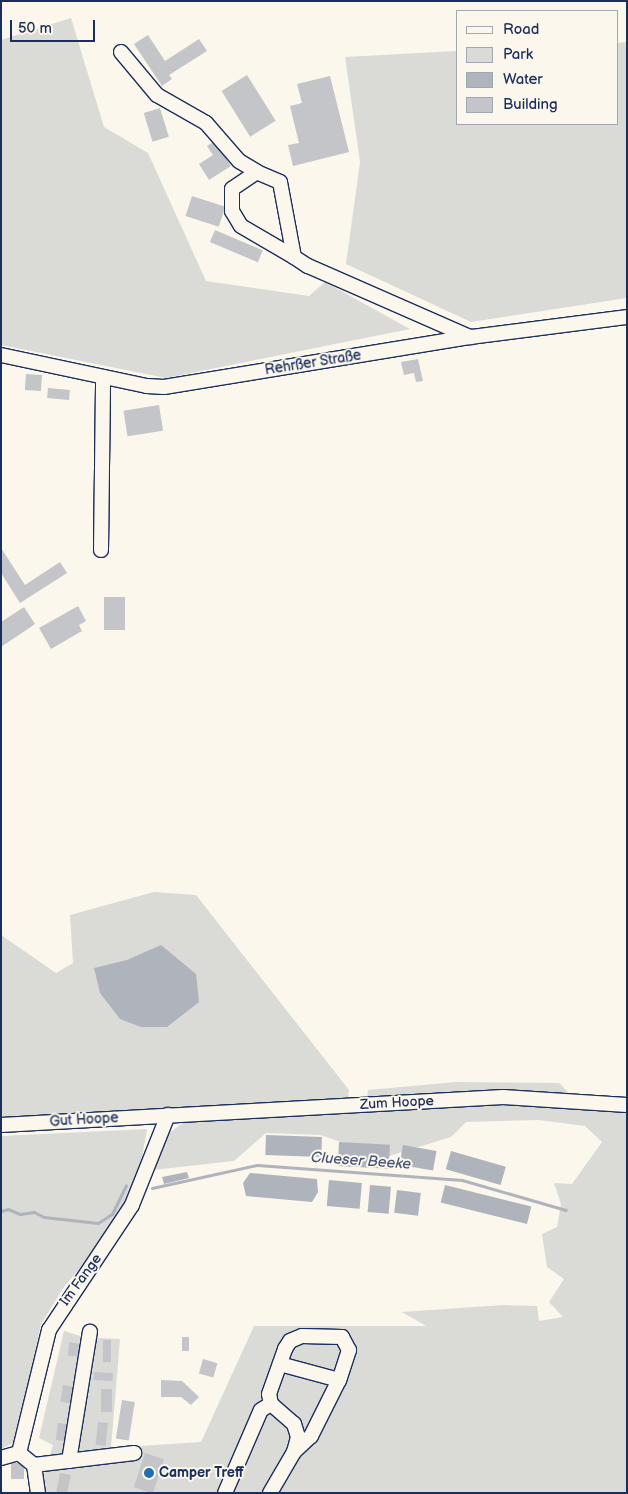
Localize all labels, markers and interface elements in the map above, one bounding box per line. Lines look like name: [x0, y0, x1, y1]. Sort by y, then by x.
scale bar: [12, 10, 98, 42]
legend: [456, 10, 618, 125]
text: 50 m: [18, 19, 52, 38]
text: Road: [503, 20, 539, 39]
text: Park: [503, 45, 533, 64]
text: Water: [503, 70, 543, 89]
text: Building: [503, 95, 558, 114]
street label: Rehrßer Straße: [263, 347, 363, 379]
street label: Zum Hoope: [360, 1093, 434, 1113]
street label: Gut Hoope: [49, 1110, 119, 1130]
water label: Clueser Beeke: [310, 1149, 412, 1173]
street label: Im Fange: [57, 1251, 105, 1309]
place label: Camper Treff: [159, 1465, 244, 1481]
marker: Camper Treff: [143, 1467, 155, 1479]

